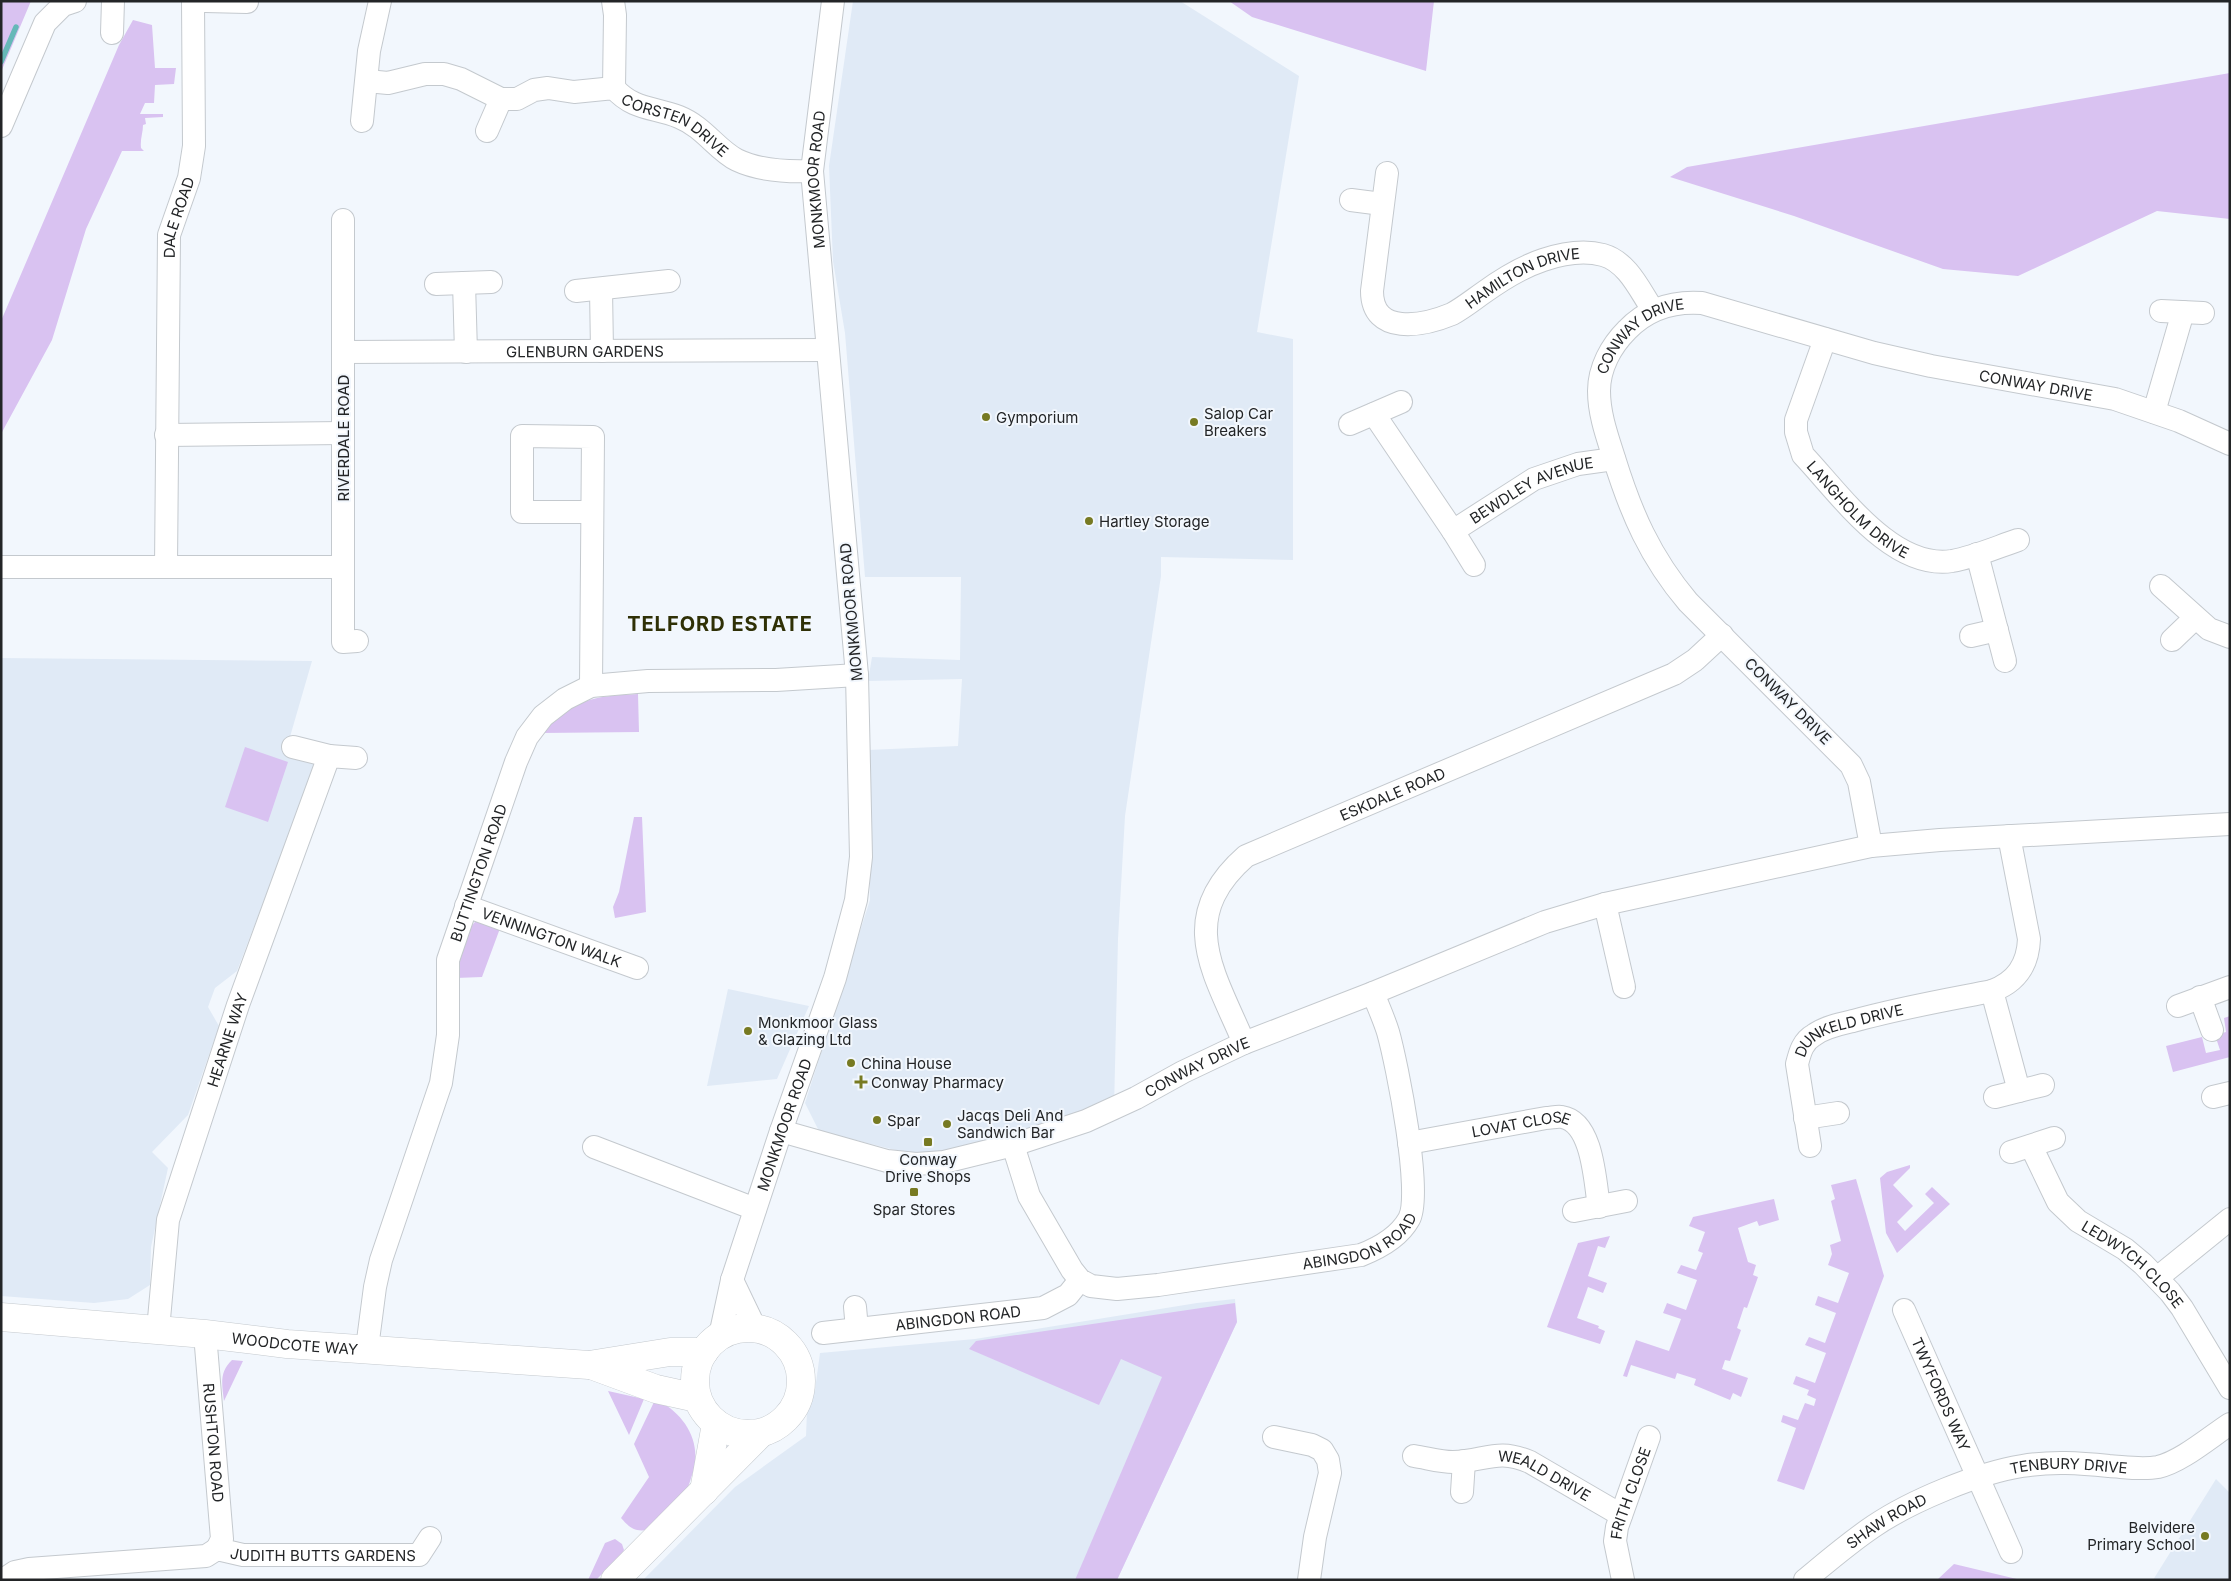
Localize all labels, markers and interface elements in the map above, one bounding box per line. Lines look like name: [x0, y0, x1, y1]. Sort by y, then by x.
street label: CORSTEN DRIVE: [618, 89, 733, 161]
street label: MONKMOOR ROAD: [802, 109, 829, 249]
street label: DALE ROAD: [159, 174, 198, 258]
street label: HAMILTON DRIVE: [1461, 243, 1581, 312]
street label: CONWAY DRIVE: [1592, 294, 1685, 376]
street label: GLENBURN GARDENS: [506, 341, 664, 361]
street label: CONWAY DRIVE: [1978, 365, 2094, 404]
street label: RIVERDALE ROAD: [334, 375, 353, 501]
place label: Salop Car Breakers: [1204, 404, 1273, 440]
place label: Gymporium: [996, 408, 1078, 427]
marker: Gymporium: [980, 411, 992, 423]
marker: Salop Car Breakers: [1188, 416, 1200, 428]
street label: BEWDLEY AVENUE: [1466, 452, 1595, 527]
street label: LANGHOLM DRIVE: [1803, 456, 1913, 562]
place label: Hartley Storage: [1099, 512, 1210, 531]
marker: Hartley Storage: [1083, 515, 1095, 527]
street label: MONKMOOR ROAD: [835, 542, 867, 682]
district label: TELFORD ESTATE: [627, 612, 813, 636]
street label: CONWAY DRIVE: [1741, 654, 1835, 748]
street label: ESKDALE ROAD: [1337, 763, 1448, 825]
street label: BUTTINGTON ROAD: [446, 801, 510, 944]
street label: VENNINGTON WALK: [479, 903, 624, 971]
street label: HEARNE WAY: [202, 990, 251, 1089]
street label: DUNKELD DRIVE: [1790, 999, 1905, 1060]
place label: Monkmoor Glass & Glazing Ltd: [758, 1013, 878, 1049]
marker: Monkmoor Glass & Glazing Ltd: [742, 1025, 754, 1037]
street label: CONWAY DRIVE: [1141, 1032, 1252, 1101]
place label: China House: [861, 1054, 952, 1073]
street label: MONKMOOR ROAD: [752, 1056, 815, 1193]
marker: China House: [845, 1057, 857, 1069]
place label: Conway Pharmacy: [871, 1073, 1005, 1092]
marker: Conway Pharmacy: [855, 1076, 867, 1088]
place label: Jacqs Deli And Sandwich Bar: [957, 1106, 1063, 1142]
street label: LOVAT CLOSE: [1470, 1107, 1574, 1141]
place label: Spar: [887, 1111, 920, 1130]
marker: Spar: [871, 1114, 883, 1126]
marker: Jacqs Deli And Sandwich Bar: [941, 1118, 953, 1130]
marker: Conway Drive Shops: [922, 1136, 934, 1148]
place label: Conway Drive Shops: [885, 1150, 971, 1186]
marker: Spar Stores: [908, 1186, 920, 1198]
place label: Spar Stores: [873, 1200, 955, 1219]
street label: ABINGDON ROAD: [1301, 1209, 1420, 1273]
street label: LEDWYCH CLOSE: [2078, 1216, 2188, 1312]
street label: ABINGDON ROAD: [894, 1301, 1022, 1334]
street label: WOODCOTE WAY: [231, 1328, 359, 1358]
street label: TWYFORDS WAY: [1908, 1334, 1975, 1454]
street label: RUSHTON ROAD: [200, 1382, 228, 1503]
street label: FRITH CLOSE: [1606, 1444, 1654, 1541]
street label: WEALD DRIVE: [1498, 1446, 1594, 1505]
street label: TENBURY DRIVE: [2008, 1453, 2128, 1478]
street label: SHAW ROAD: [1842, 1489, 1930, 1552]
place label: Belvidere Primary School: [2087, 1518, 2195, 1554]
marker: Belvidere Primary School: [2199, 1530, 2211, 1542]
street label: JUDITH BUTTS GARDENS: [228, 1543, 416, 1565]

